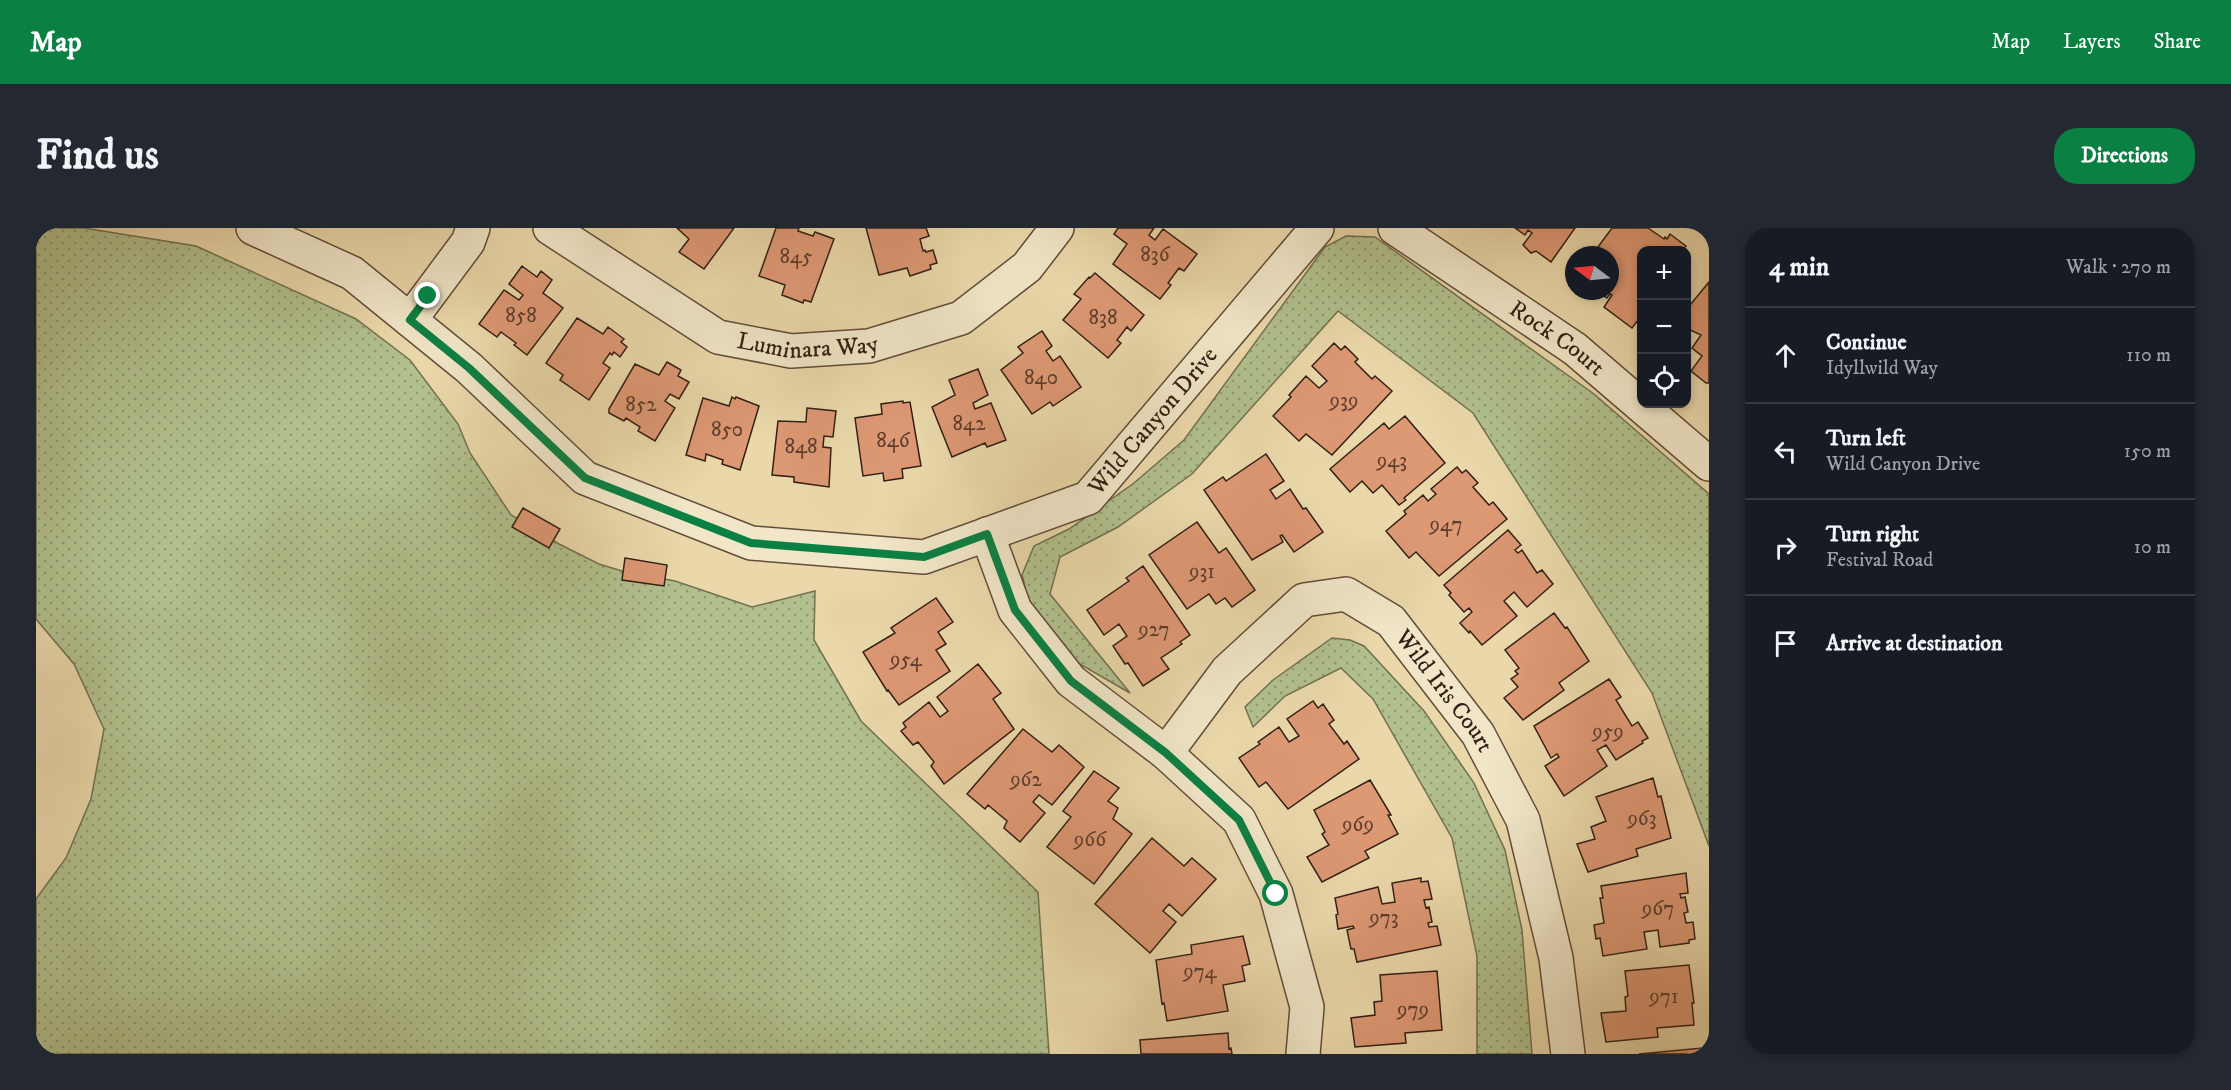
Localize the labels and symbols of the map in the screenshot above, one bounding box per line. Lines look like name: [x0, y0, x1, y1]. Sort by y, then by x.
house number: 836: [1140, 242, 1171, 268]
house number: 845: [780, 244, 812, 270]
north arrow: [1565, 246, 1619, 300]
route end: [414, 282, 440, 308]
street label: Rock Court: [1503, 294, 1611, 383]
house number: 858: [505, 303, 537, 329]
house number: 838: [1089, 305, 1117, 331]
street label: Luminara Way: [734, 326, 883, 366]
street label: Wild Canyon Drive: [1081, 341, 1224, 502]
house number: 840: [1024, 365, 1058, 391]
house number: 939: [1329, 388, 1358, 414]
house number: 852: [625, 392, 657, 418]
house number: 842: [953, 411, 986, 437]
house number: 850: [711, 417, 743, 443]
house number: 846: [876, 428, 911, 454]
house number: 848: [784, 434, 818, 460]
house number: 943: [1376, 448, 1407, 474]
house number: 947: [1429, 512, 1462, 538]
house number: 931: [1188, 559, 1215, 585]
house number: 927: [1137, 617, 1170, 643]
street label: Wild Iris Court: [1388, 623, 1500, 758]
house number: 954: [889, 647, 923, 673]
house number: 959: [1591, 719, 1624, 745]
house number: 962: [1009, 767, 1043, 793]
house number: 963: [1626, 806, 1657, 832]
house number: 969: [1341, 812, 1374, 838]
house number: 966: [1073, 827, 1107, 853]
route start: [1262, 880, 1288, 906]
house number: 967: [1641, 896, 1674, 922]
house number: 973: [1368, 905, 1399, 931]
house number: 974: [1182, 959, 1218, 985]
house number: 971: [1648, 984, 1679, 1010]
house number: 979: [1396, 997, 1429, 1023]

